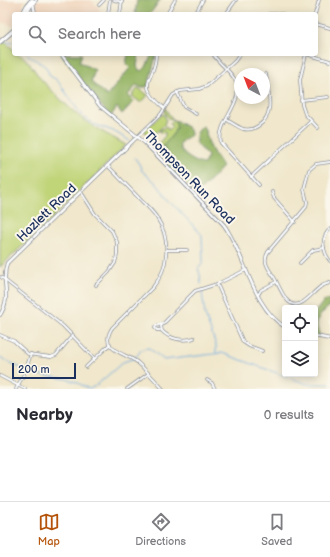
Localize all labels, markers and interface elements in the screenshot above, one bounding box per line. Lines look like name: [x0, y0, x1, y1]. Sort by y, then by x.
search box: [12, 12, 318, 56]
icon: search: [26, 23, 48, 45]
text: Search here: [58, 25, 141, 44]
north arrow: [234, 68, 270, 104]
street label: Thompson Run Road: [141, 128, 238, 228]
street label: Hazlett Road: [14, 180, 80, 245]
map controls: [282, 305, 318, 377]
button: locate: [282, 305, 318, 341]
button: layers: [282, 341, 318, 377]
scale bar: [12, 361, 76, 380]
text: 200 m: [18, 363, 50, 376]
text: Nearby: [16, 405, 73, 425]
text: 0 results: [264, 407, 314, 423]
tab: Map: [38, 511, 60, 548]
tab: Directions: [135, 511, 186, 548]
tab: Saved: [261, 511, 292, 548]

